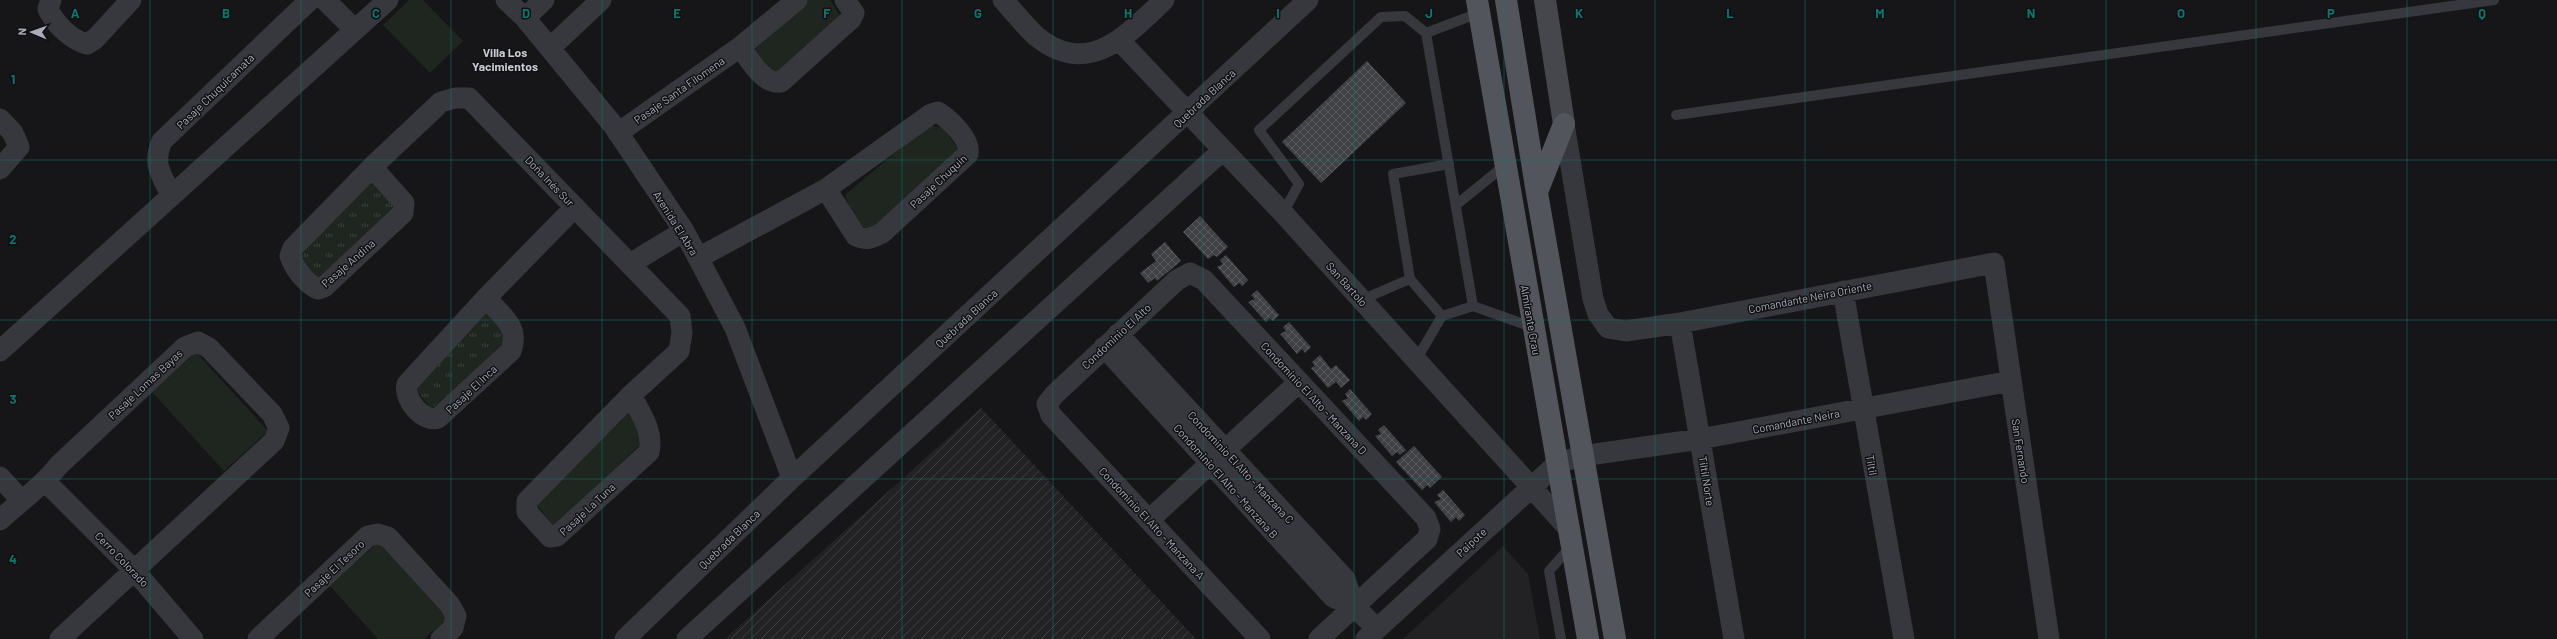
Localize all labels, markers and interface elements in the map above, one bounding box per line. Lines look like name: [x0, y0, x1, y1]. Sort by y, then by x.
text: A: [71, 5, 80, 21]
text: B: [222, 5, 230, 21]
text: C: [372, 5, 380, 21]
text: D: [522, 5, 530, 21]
text: E: [673, 5, 681, 21]
text: F: [823, 5, 831, 21]
text: G: [974, 5, 982, 21]
text: H: [1124, 5, 1132, 21]
text: I: [1276, 5, 1280, 21]
text: J: [1425, 5, 1433, 21]
text: K: [1575, 5, 1583, 21]
text: L: [1726, 5, 1734, 21]
text: M: [1875, 5, 1885, 21]
text: N: [2027, 5, 2035, 21]
text: O: [2177, 5, 2185, 21]
text: P: [2327, 5, 2335, 21]
text: Q: [2478, 5, 2486, 21]
north arrow: [12, 12, 52, 52]
text: N: [15, 28, 28, 36]
district label: Villa Los Yacimientos: [472, 45, 538, 73]
street label: Pasaje Chuquicamata: [174, 51, 256, 131]
street label: Pasaje Santa Filomena: [631, 54, 727, 126]
street label: Quebrada Blanca: [1170, 66, 1238, 130]
text: 1: [11, 71, 15, 87]
street label: Pasaje Chuquin: [907, 151, 969, 211]
street label: Doña Inés Sur: [523, 153, 577, 209]
street label: Avenida El Abra: [651, 188, 701, 258]
text: 2: [9, 231, 17, 247]
street label: Pasaje Andina: [319, 236, 377, 290]
street label: San Bartolo: [1324, 259, 1370, 309]
street label: Comandante Neira Oriente: [1747, 279, 1873, 315]
street label: Almirante Grau: [1518, 284, 1544, 356]
street label: Quebrada Blanca: [932, 286, 1000, 350]
street label: Condominio El Alto: [1079, 301, 1153, 371]
street label: Condominio El Alto - Manzana D: [1258, 339, 1370, 457]
street label: Pasaje Lomas Bayas: [105, 346, 185, 422]
street label: Pasaje El Inca: [443, 362, 499, 416]
text: 3: [9, 391, 17, 407]
street label: Comandante Neira: [1751, 406, 1841, 436]
street label: Condominio El Alto - Manzana C: [1185, 408, 1297, 526]
street label: San Fernando: [2009, 418, 2033, 484]
street label: Condominio El Alto - Manzana B: [1171, 421, 1281, 541]
street label: Tiltil: [1864, 454, 1880, 476]
street label: Tiltil Norte: [1697, 455, 1717, 507]
street label: Condominio El Alto - Manzana A: [1096, 464, 1208, 582]
street label: Pasaje La Tuna: [557, 480, 617, 538]
street label: Quebrada Blanca: [696, 507, 762, 571]
street label: Paipote: [1453, 525, 1489, 559]
street label: Cerro Colorado: [93, 529, 152, 589]
street label: Pasaje El Tesoro: [301, 537, 367, 599]
text: 4: [9, 551, 17, 567]

